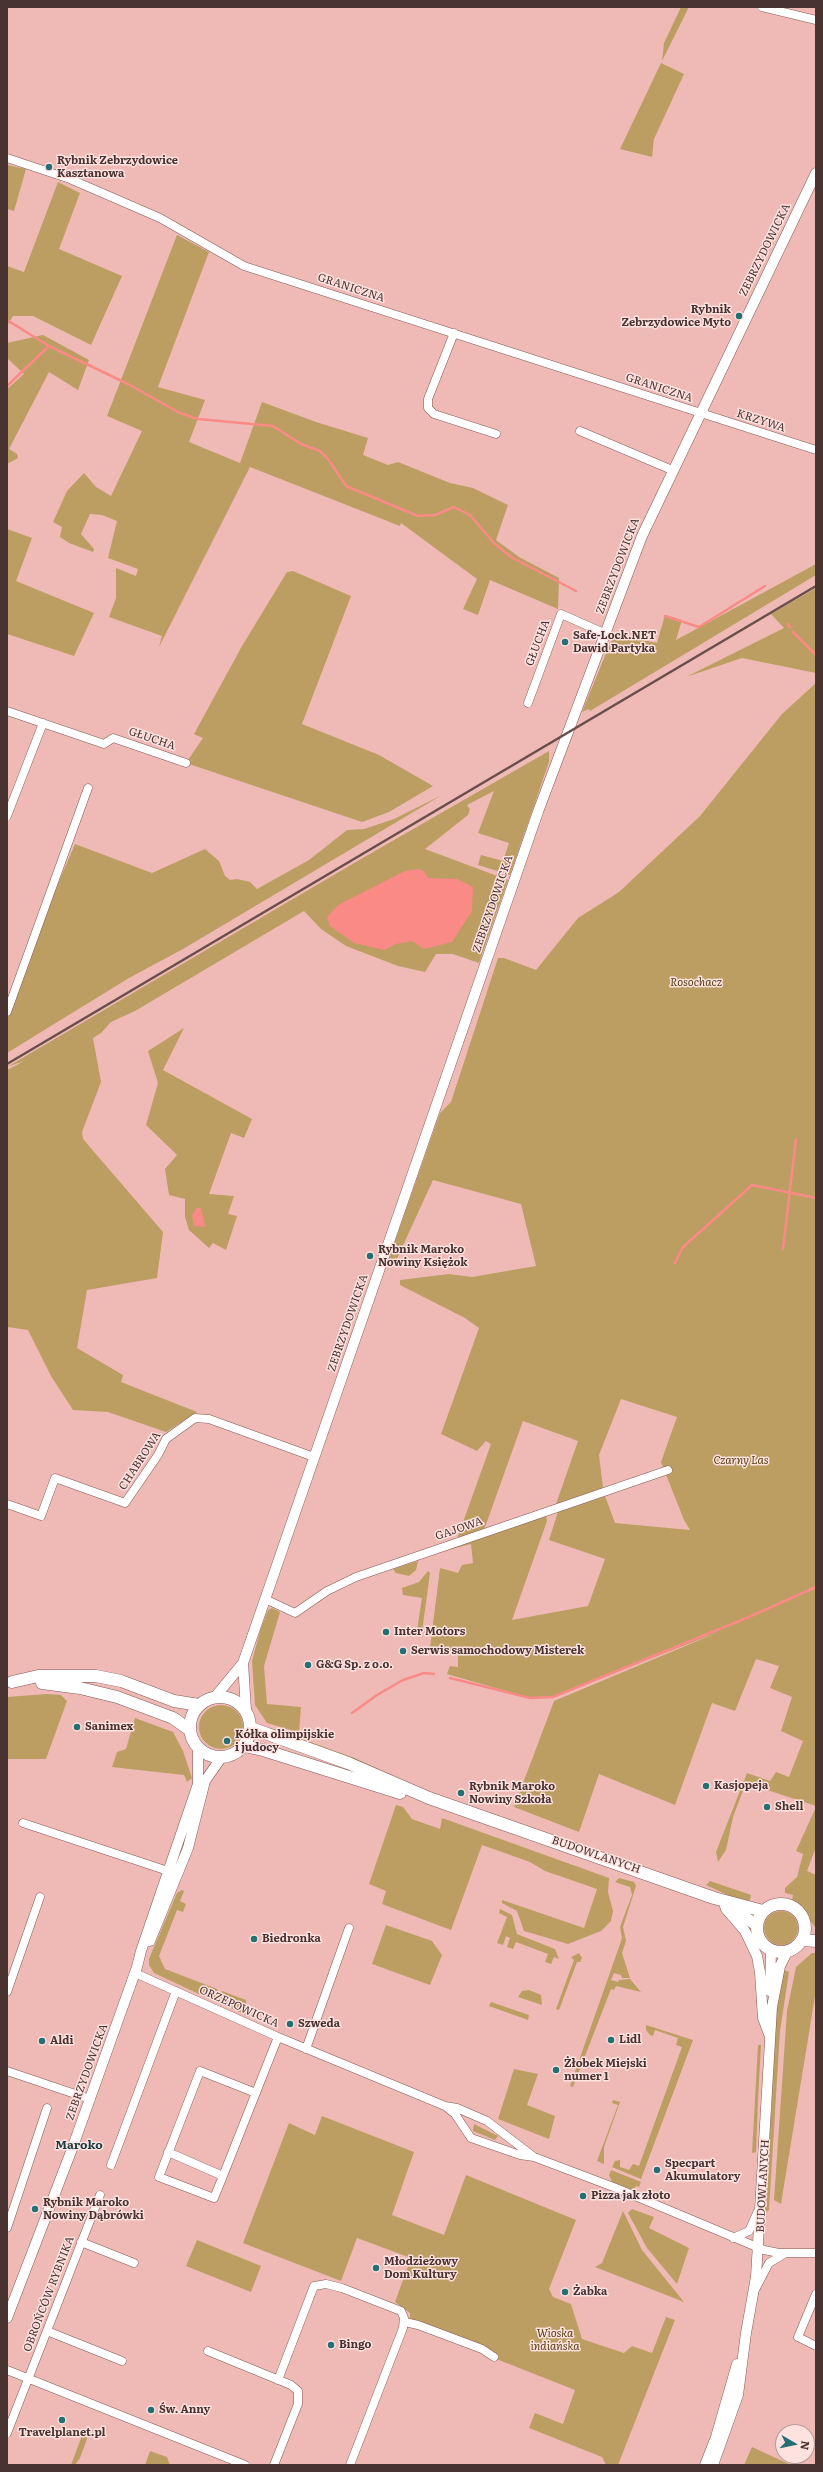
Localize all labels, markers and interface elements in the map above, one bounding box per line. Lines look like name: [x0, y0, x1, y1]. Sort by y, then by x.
place label: Rybnik Zebrzydowice Kasztanowa: [57, 154, 178, 180]
marker: Rybnik Zebrzydowice Kasztanowa: [44, 162, 54, 172]
street label: ZEBRZYDOWICKA: [737, 201, 793, 299]
street label: GRANICZNA: [316, 271, 386, 305]
place label: Rybnik Zebrzydowice Myto: [622, 303, 731, 329]
marker: Rybnik Zebrzydowice Myto: [734, 311, 744, 321]
street label: GRANICZNA: [624, 371, 694, 405]
street label: KRZYWA: [735, 407, 787, 435]
street label: ZEBRZYDOWICKA: [594, 516, 642, 616]
street label: GŁUCHA: [523, 618, 553, 668]
place label: Safe-Lock.NET Dawid Partyka: [573, 629, 656, 655]
marker: Safe-Lock.NET Dawid Partyka: [560, 637, 570, 647]
street label: GŁUCHA: [127, 725, 177, 753]
street label: ZEBRZYDOWICKA: [470, 854, 516, 954]
park label: Rosochacz: [670, 976, 722, 990]
place label: Rybnik Maroko Nowiny Księżok: [378, 1243, 468, 1269]
marker: Rybnik Maroko Nowiny Księżok: [365, 1251, 375, 1261]
street label: ZEBRZYDOWICKA: [325, 1273, 371, 1373]
street label: CHABROWA: [116, 1429, 164, 1493]
park label: Czarny Las: [713, 1454, 769, 1468]
street label: GAJOWA: [433, 1515, 485, 1543]
place label: Inter Motors: [394, 1625, 465, 1639]
marker: Inter Motors: [381, 1627, 391, 1637]
place label: Serwis samochodowy Misterek: [411, 1644, 584, 1658]
marker: Serwis samochodowy Misterek: [398, 1646, 408, 1656]
place label: G&G Sp. z o.o.: [316, 1658, 393, 1672]
marker: G&G Sp. z o.o.: [303, 1660, 313, 1670]
place label: Sanimex: [85, 1720, 133, 1734]
marker: Sanimex: [72, 1722, 82, 1732]
place label: Kółka olimpijskie i judocy: [235, 1728, 334, 1754]
marker: Kółka olimpijskie i judocy: [222, 1736, 232, 1746]
place label: Kasjopeja: [714, 1779, 768, 1793]
place label: Rybnik Maroko Nowiny Szkoła: [469, 1780, 555, 1806]
marker: Kasjopeja: [701, 1781, 711, 1791]
marker: Rybnik Maroko Nowiny Szkoła: [456, 1788, 466, 1798]
place label: Shell: [775, 1800, 803, 1814]
marker: Shell: [762, 1802, 772, 1812]
street label: BUDOWLANYCH: [550, 1834, 642, 1876]
place label: Biedronka: [262, 1932, 321, 1946]
marker: Biedronka: [249, 1934, 259, 1944]
street label: ORZEPOWICKA: [197, 1983, 281, 2031]
place label: Szweda: [298, 2017, 340, 2031]
marker: Szweda: [285, 2019, 295, 2029]
street label: ZEBRZYDOWICKA: [63, 2022, 111, 2122]
place label: Lidl: [619, 2033, 641, 2047]
place label: Aldi: [50, 2034, 73, 2048]
marker: Lidl: [606, 2035, 616, 2045]
marker: Aldi: [37, 2036, 47, 2046]
place label: Żłobek Miejski numer 1: [564, 2057, 647, 2083]
marker: Żłobek Miejski numer 1: [551, 2065, 561, 2075]
district label: Maroko: [55, 2138, 103, 2152]
street label: BUDOWLANYCH: [754, 2139, 772, 2233]
place label: Specpart Akumulatory: [665, 2157, 740, 2183]
marker: Specpart Akumulatory: [652, 2165, 662, 2175]
place label: Pizza jak złoto: [591, 2189, 670, 2203]
marker: Pizza jak złoto: [578, 2191, 588, 2201]
place label: Rybnik Maroko Nowiny Dąbrówki: [43, 2196, 144, 2222]
marker: Rybnik Maroko Nowiny Dąbrówki: [30, 2204, 40, 2214]
street label: OBROŃCÓW RYBNIKA: [21, 2234, 77, 2354]
place label: Młodzieżowy Dom Kultury: [384, 2255, 458, 2281]
marker: Młodzieżowy Dom Kultury: [371, 2263, 381, 2273]
place label: Żabka: [573, 2285, 607, 2299]
marker: Żabka: [560, 2287, 570, 2297]
park label: Wioska indiańska: [531, 2327, 579, 2353]
place label: Bingo: [339, 2338, 371, 2352]
marker: Bingo: [326, 2340, 336, 2350]
place label: Św. Anny: [159, 2403, 210, 2417]
marker: Św. Anny: [146, 2405, 156, 2415]
marker: Travelplanet.pl: [57, 2415, 67, 2425]
north arrow: [775, 2424, 815, 2464]
place label: Travelplanet.pl: [18, 2426, 106, 2440]
text: N: [797, 2440, 814, 2452]

